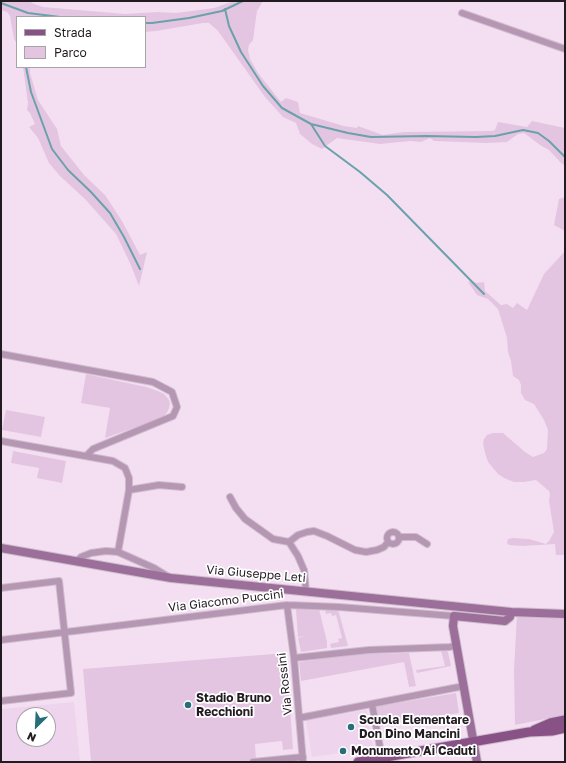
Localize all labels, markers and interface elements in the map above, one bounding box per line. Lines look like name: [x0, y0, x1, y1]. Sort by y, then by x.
legend: [16, 16, 146, 68]
text: Strada: [54, 25, 92, 40]
text: Parco: [54, 45, 87, 60]
street label: Via Giuseppe Leti: [206, 562, 306, 586]
street label: Via Giacomo Puccini: [168, 587, 284, 615]
street label: Via Rossini: [275, 652, 295, 716]
place label: Stadio Bruno Recchioni: [196, 691, 271, 719]
marker: Stadio Bruno Recchioni: [183, 700, 193, 710]
north arrow: [16, 707, 56, 747]
place label: Scuola Elementare Don Dino Mancini: [359, 713, 469, 741]
marker: Scuola Elementare Don Dino Mancini: [346, 722, 356, 732]
text: N: [25, 730, 38, 745]
place label: Monumento Ai Caduti: [351, 744, 476, 758]
marker: Monumento Ai Caduti: [338, 746, 348, 756]

